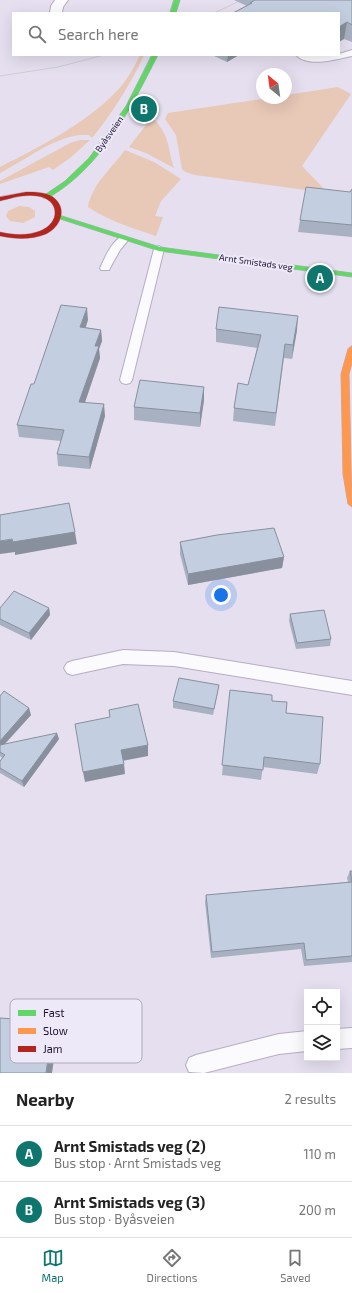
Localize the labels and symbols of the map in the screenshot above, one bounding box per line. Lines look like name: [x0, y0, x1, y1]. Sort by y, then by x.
north arrow: [256, 68, 292, 104]
pin: B: [131, 94, 157, 124]
street label: Byåsveien: [93, 114, 125, 154]
street label: Arnt Smistads veg: [219, 251, 293, 273]
pin: A: [307, 263, 333, 293]
your location: [211, 585, 231, 605]
legend: [10, 999, 142, 1063]
text: Fast: [43, 1006, 65, 1019]
text: Slow: [43, 1024, 68, 1037]
text: Jam: [43, 1042, 62, 1055]

